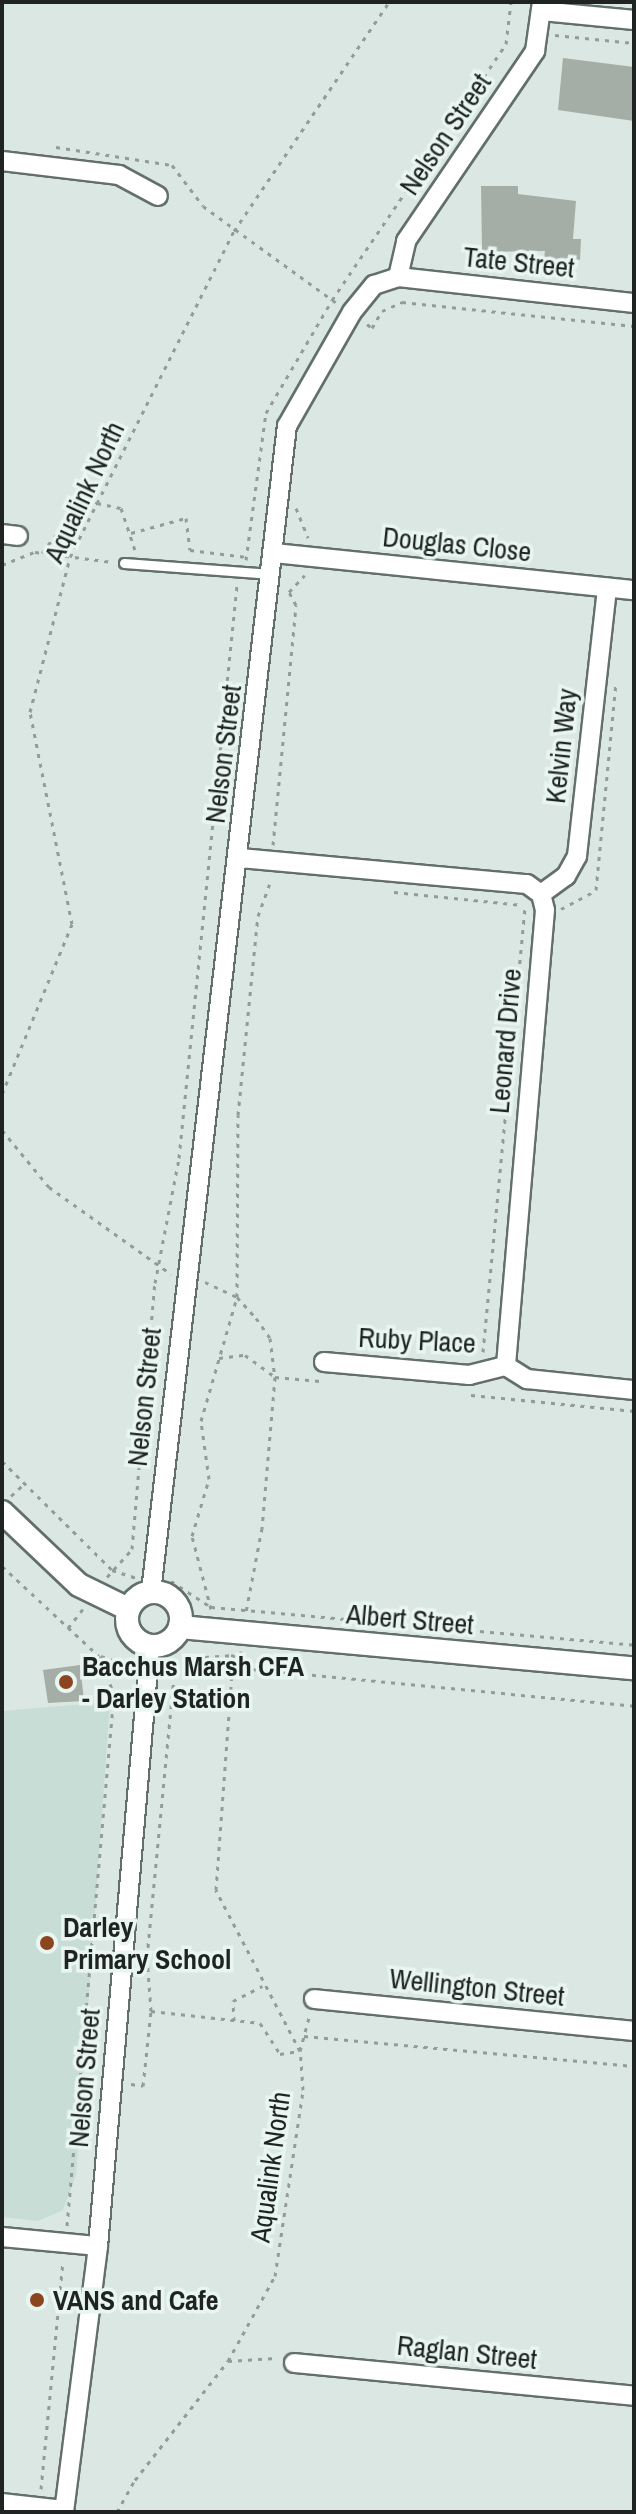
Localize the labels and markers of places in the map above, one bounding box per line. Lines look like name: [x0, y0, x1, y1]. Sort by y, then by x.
place label: Bacchus Marsh CFA - Darley Station: [82, 1649, 304, 1715]
marker: Bacchus Marsh CFA - Darley Station: [57, 1673, 75, 1691]
place label: Darley Primary School: [63, 1910, 231, 1976]
marker: Darley Primary School: [38, 1934, 56, 1952]
place label: VANS and Cafe: [53, 2283, 218, 2317]
marker: VANS and Cafe: [28, 2291, 46, 2309]

